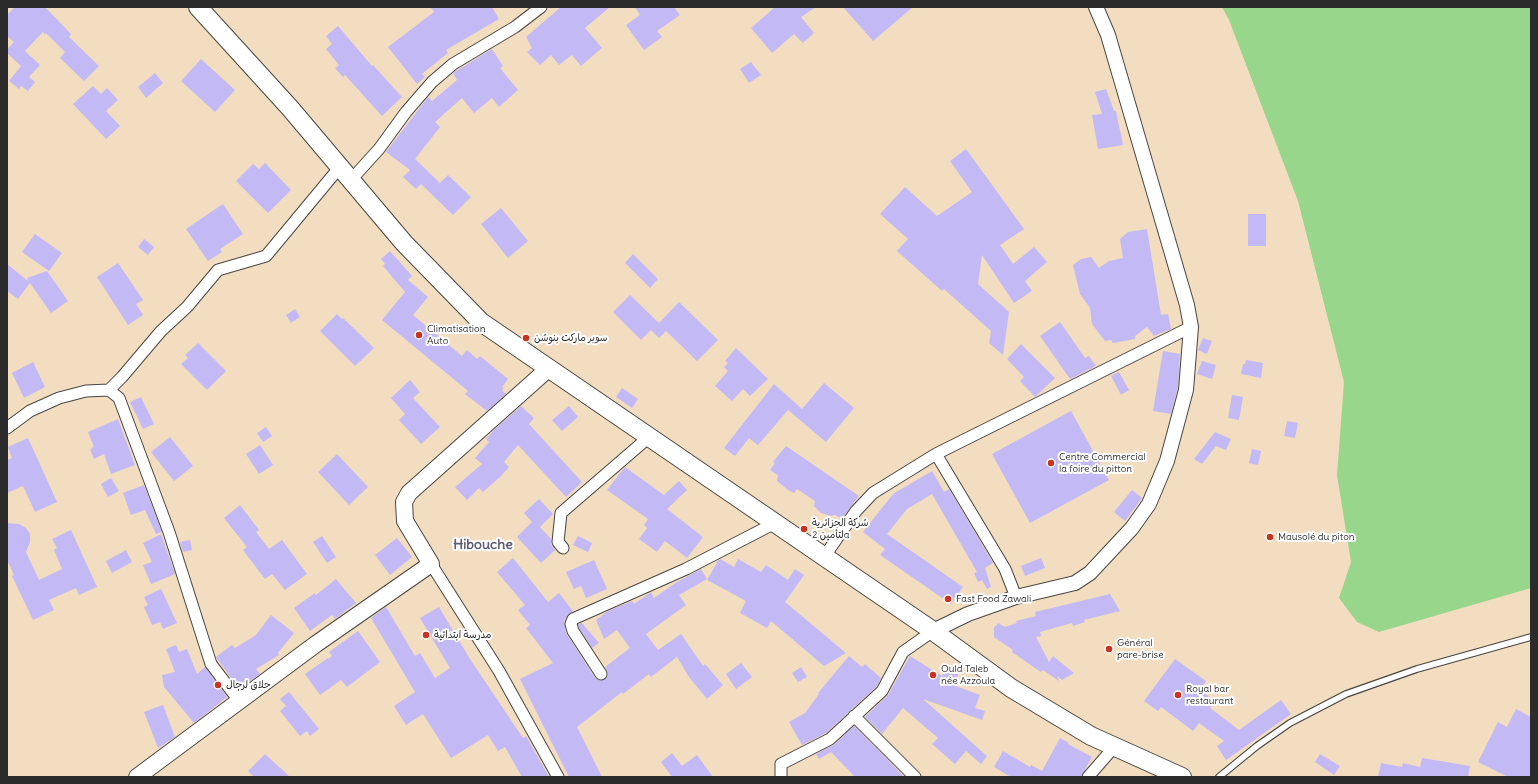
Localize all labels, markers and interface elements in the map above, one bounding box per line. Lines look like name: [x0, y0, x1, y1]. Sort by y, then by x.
place label: Climatisation Auto: [427, 323, 485, 346]
marker: Climatisation Auto: [414, 330, 424, 340]
place label: سوبر ماركت بنوشن: [534, 332, 607, 344]
marker: سوبر ماركت بنوشن: [521, 333, 531, 343]
place label: Centre Commercial la foire du pitton: [1059, 451, 1146, 474]
marker: Centre Commercial la foire du pitton: [1046, 458, 1056, 468]
place label: شركة الجزائرية لتأمين 2a: [812, 517, 868, 540]
marker: شركة الجزائرية لتأمين 2a: [799, 524, 809, 534]
place label: Mausolé du piton: [1278, 531, 1355, 543]
marker: Mausolé du piton: [1265, 532, 1275, 542]
district label: Hibouche: [453, 537, 513, 553]
place label: Fast Food Zawali: [956, 593, 1031, 605]
marker: Fast Food Zawali: [943, 594, 953, 604]
place label: مدرسة ابتدائية: [434, 629, 491, 641]
marker: مدرسة ابتدائية: [421, 630, 431, 640]
place label: Général pare-brise: [1117, 637, 1164, 660]
marker: Général pare-brise: [1104, 644, 1114, 654]
place label: Ould Taleb née Azzoula: [941, 663, 995, 686]
marker: Ould Taleb née Azzoula: [928, 670, 938, 680]
place label: حلاق لرجال: [226, 679, 271, 691]
marker: حلاق لرجال: [213, 680, 223, 690]
place label: Royal bar restaurant: [1186, 683, 1233, 706]
marker: Royal bar restaurant: [1173, 690, 1183, 700]

